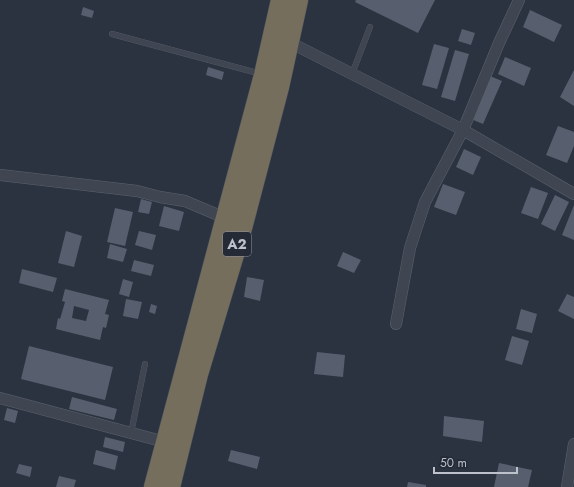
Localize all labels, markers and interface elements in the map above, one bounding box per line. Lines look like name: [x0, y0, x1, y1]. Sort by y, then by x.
road number: A2: [223, 232, 251, 256]
scale bar: [434, 449, 517, 475]
text: 50 m: [440, 454, 467, 472]

